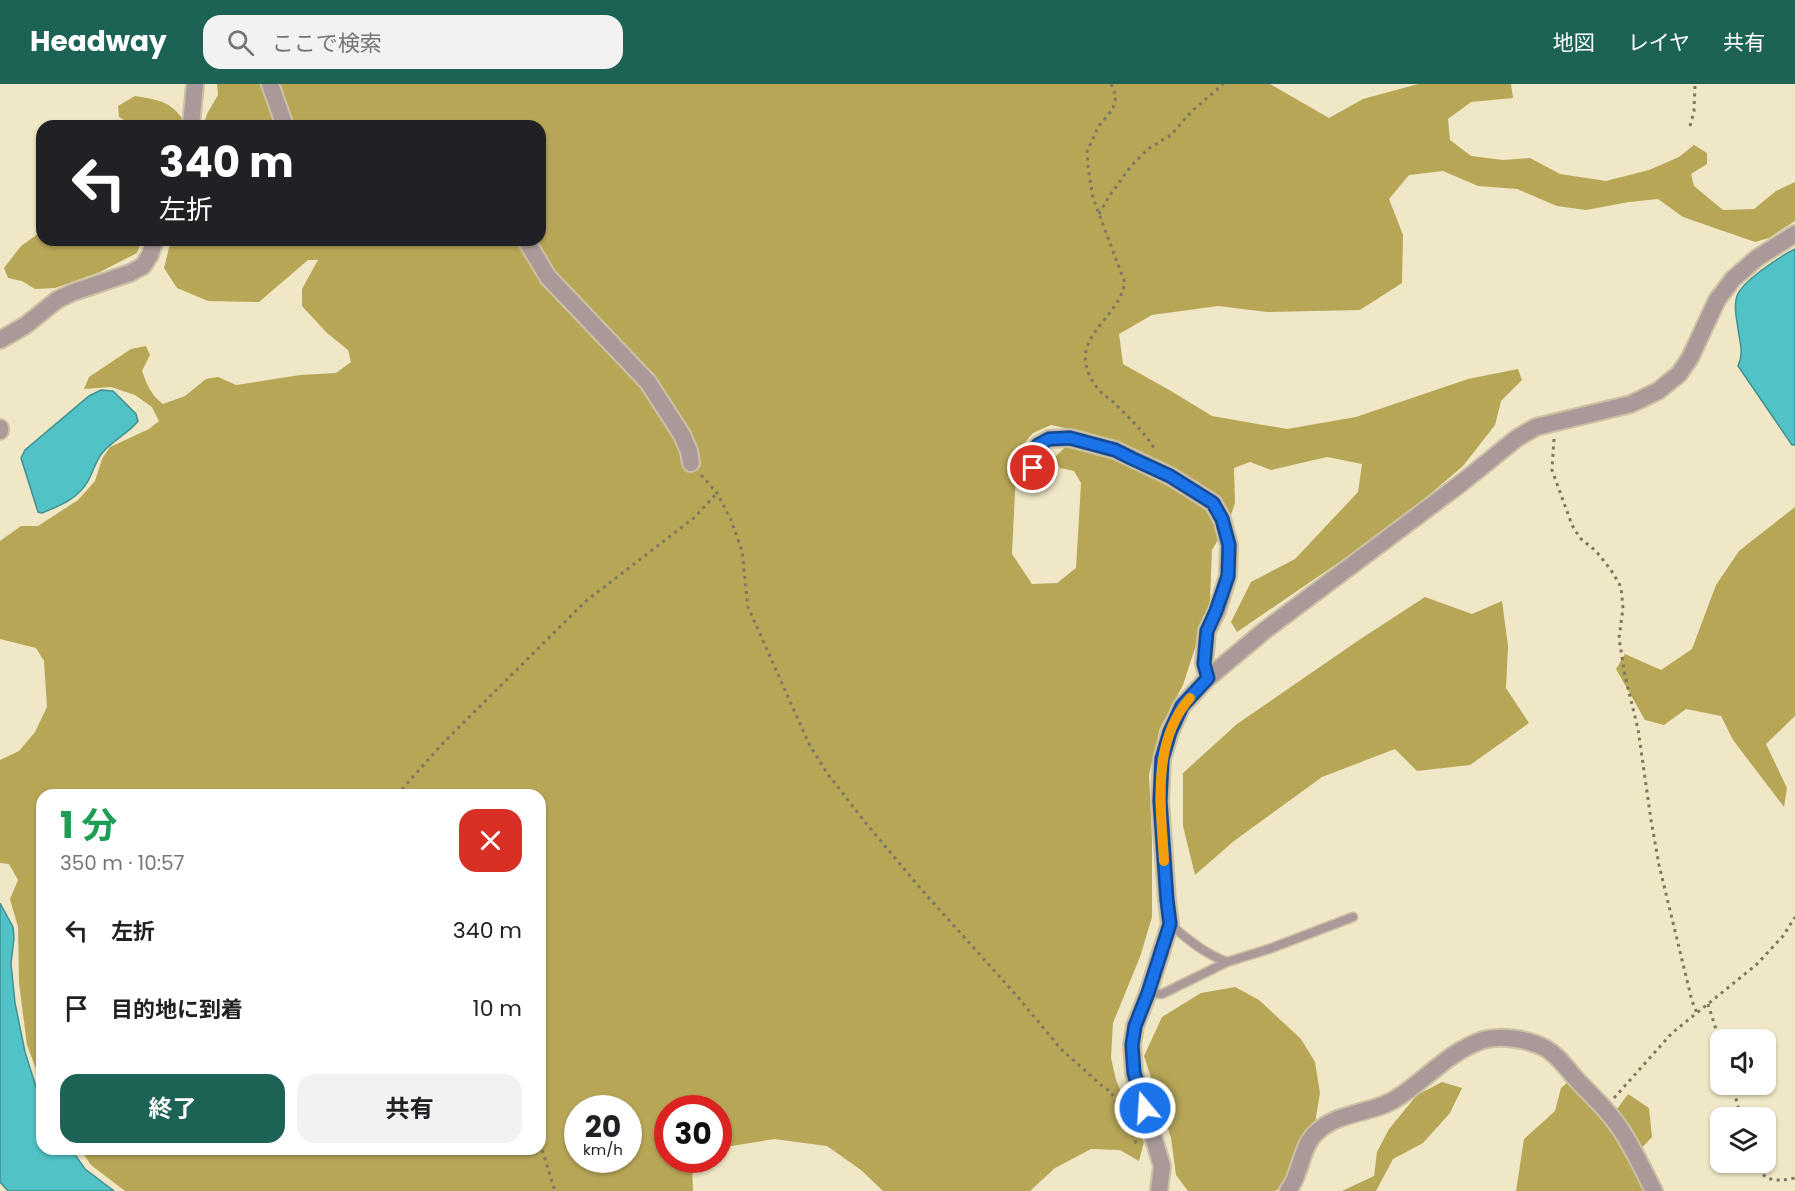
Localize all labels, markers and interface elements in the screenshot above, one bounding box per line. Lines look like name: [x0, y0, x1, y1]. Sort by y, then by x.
search box: [203, 15, 623, 69]
text: Headway: [30, 22, 167, 61]
icon: search: [224, 26, 257, 59]
text: ここで検索: [272, 28, 382, 59]
text: 地図: [1553, 28, 1595, 57]
text: レイヤ: [1628, 28, 1690, 57]
text: 共有: [1723, 28, 1765, 57]
text: 340 m: [159, 133, 294, 192]
icon: left: [60, 144, 138, 222]
text: 左折: [159, 191, 213, 228]
pin: [1007, 442, 1058, 493]
icon: arrive: [1016, 451, 1049, 484]
text: 1 分: [60, 800, 117, 851]
button: close: [459, 809, 522, 872]
text: 350 m · 10:57: [60, 849, 184, 877]
icon: left: [60, 914, 93, 947]
text: 340 m: [453, 915, 522, 946]
text: 左折: [111, 916, 155, 947]
icon: arrive: [60, 992, 93, 1025]
text: 10 m: [473, 993, 522, 1024]
text: 目的地に到着: [111, 994, 243, 1025]
map controls: [1710, 1029, 1776, 1173]
button: sound: [1710, 1029, 1776, 1095]
button: 終了: [60, 1074, 285, 1143]
button: 共有: [297, 1074, 522, 1143]
position arrow: [1113, 1076, 1177, 1140]
speed limit sign: 30: [654, 1095, 732, 1173]
text: 20: [585, 1105, 621, 1148]
button: layers: [1710, 1107, 1776, 1173]
text: km/h: [583, 1139, 623, 1160]

